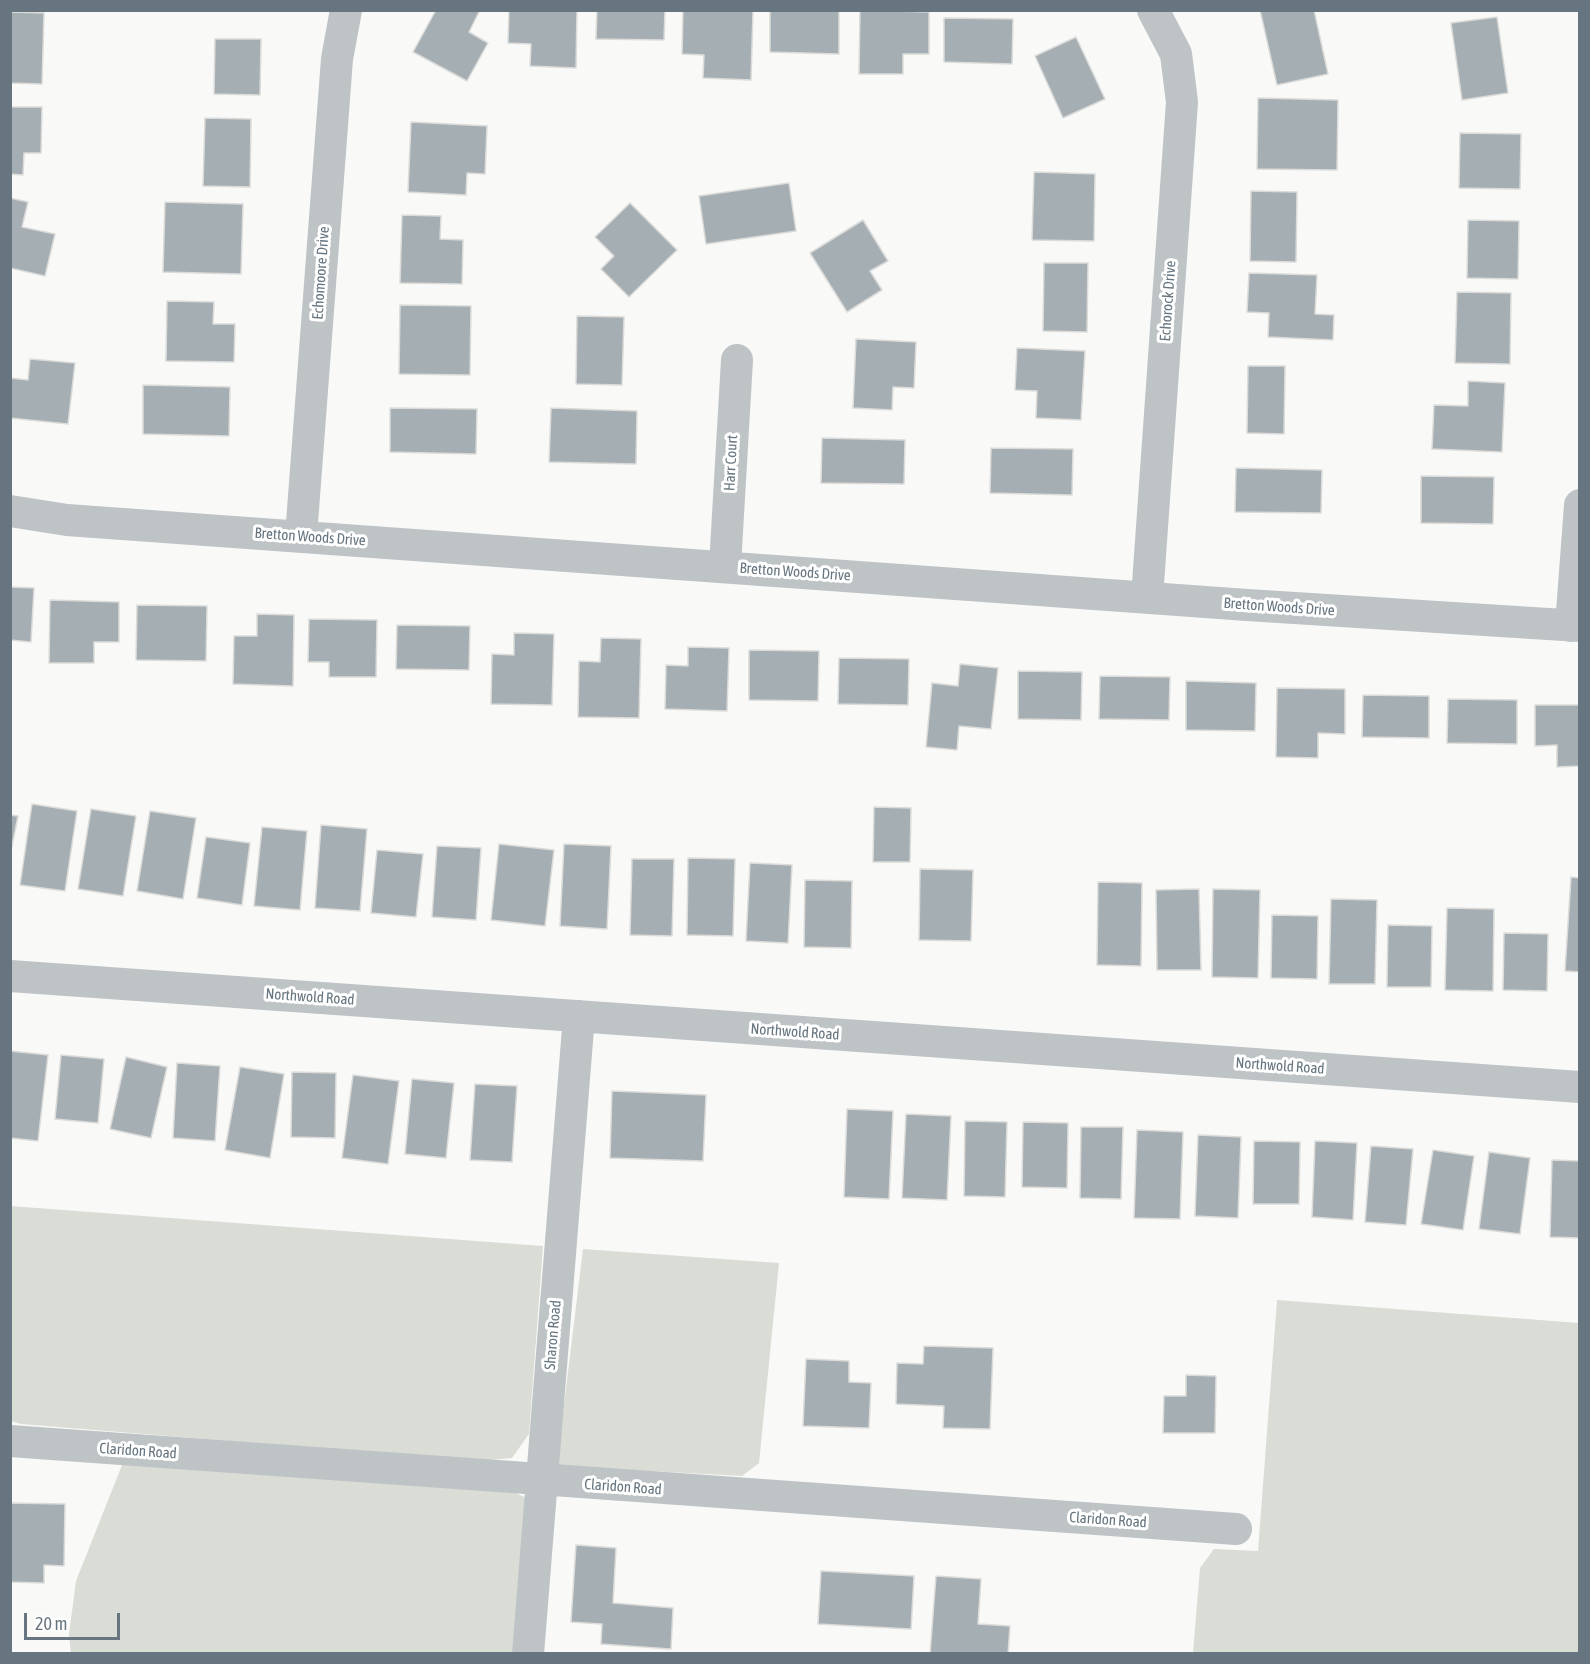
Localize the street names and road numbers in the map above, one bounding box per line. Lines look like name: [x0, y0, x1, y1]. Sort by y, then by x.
street label: Echomoore Drive: [309, 226, 333, 320]
street label: Echorock Drive: [1156, 260, 1180, 342]
street label: Harr Court: [721, 434, 741, 492]
street label: Bretton Woods Drive: [254, 524, 366, 550]
street label: Bretton Woods Drive: [739, 559, 851, 585]
street label: Bretton Woods Drive: [1223, 594, 1335, 620]
street label: Northwold Road: [265, 985, 355, 1009]
street label: Northwold Road: [750, 1020, 840, 1044]
street label: Northwold Road: [1235, 1054, 1325, 1078]
street label: Sharon Road: [541, 1299, 565, 1371]
street label: Claridon Road: [99, 1439, 177, 1463]
street label: Claridon Road: [584, 1475, 662, 1499]
street label: Claridon Road: [1069, 1508, 1147, 1532]

